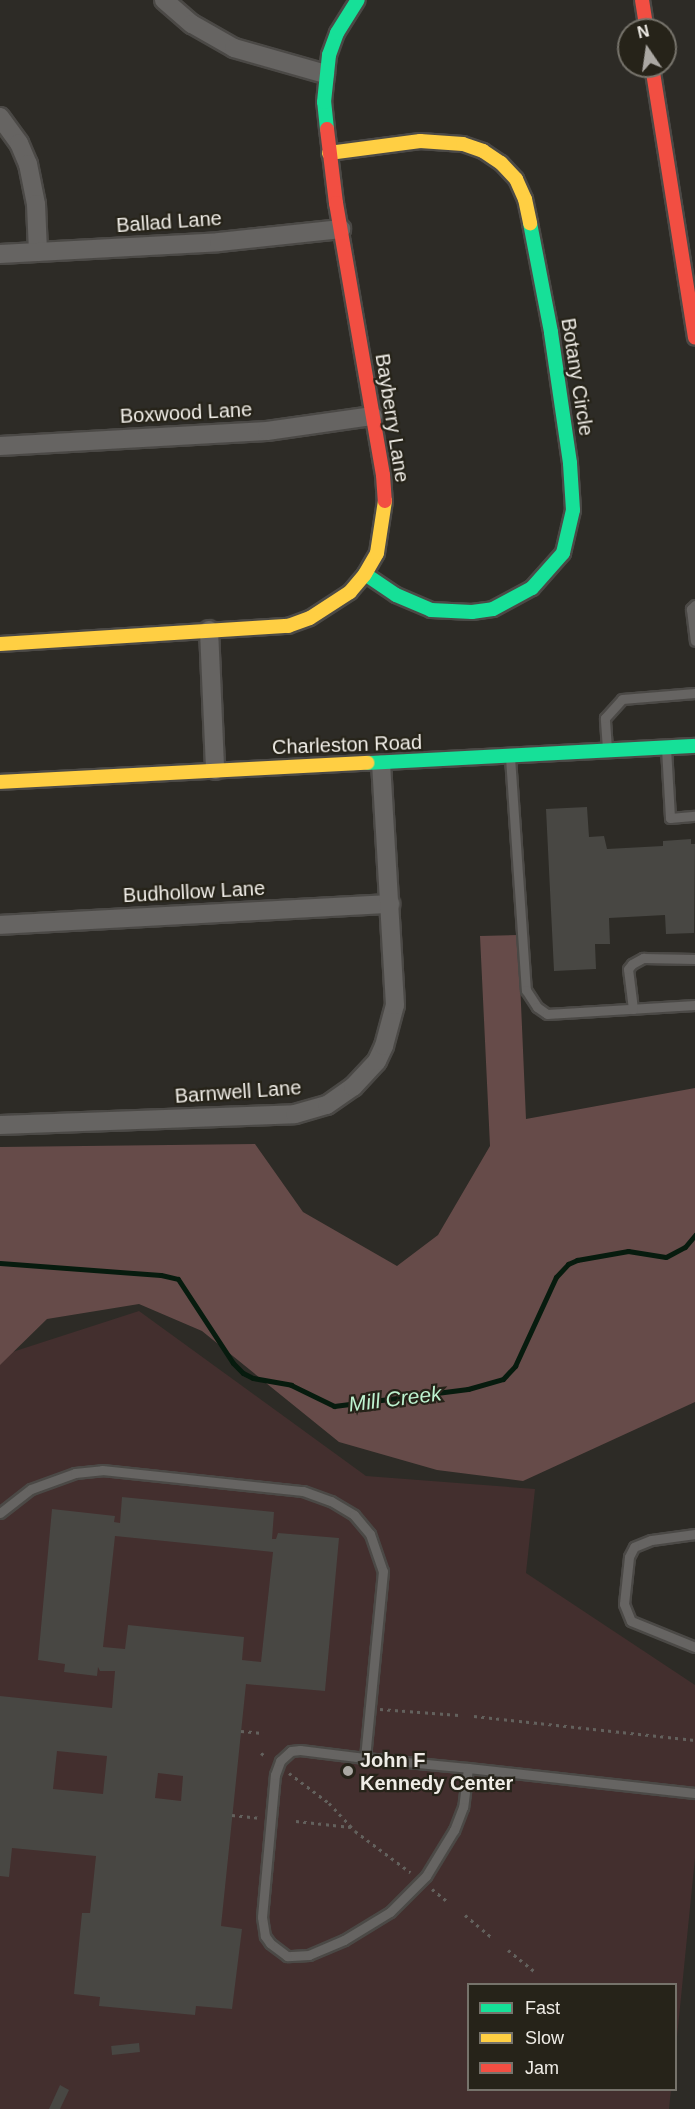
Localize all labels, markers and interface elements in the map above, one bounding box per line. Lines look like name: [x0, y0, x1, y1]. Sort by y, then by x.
north arrow: [617, 18, 677, 78]
text: N: [636, 22, 651, 42]
street label: Ballad Lane: [115, 206, 223, 238]
street label: Botany Circle: [556, 316, 598, 438]
street label: Bayberry Lane: [370, 352, 414, 484]
street label: Boxwood Lane: [119, 398, 253, 428]
street label: Charleston Road: [272, 730, 422, 760]
street label: Budhollow Lane: [122, 876, 266, 908]
street label: Barnwell Lane: [174, 1076, 302, 1108]
water label: Mill Creek: [347, 1381, 443, 1417]
place label: John F Kennedy Center: [360, 1748, 513, 1795]
marker: John F Kennedy Center: [341, 1764, 355, 1778]
legend: [467, 1983, 677, 2091]
text: Fast: [525, 1998, 560, 2018]
text: Slow: [525, 2028, 564, 2048]
text: Jam: [525, 2058, 559, 2078]

